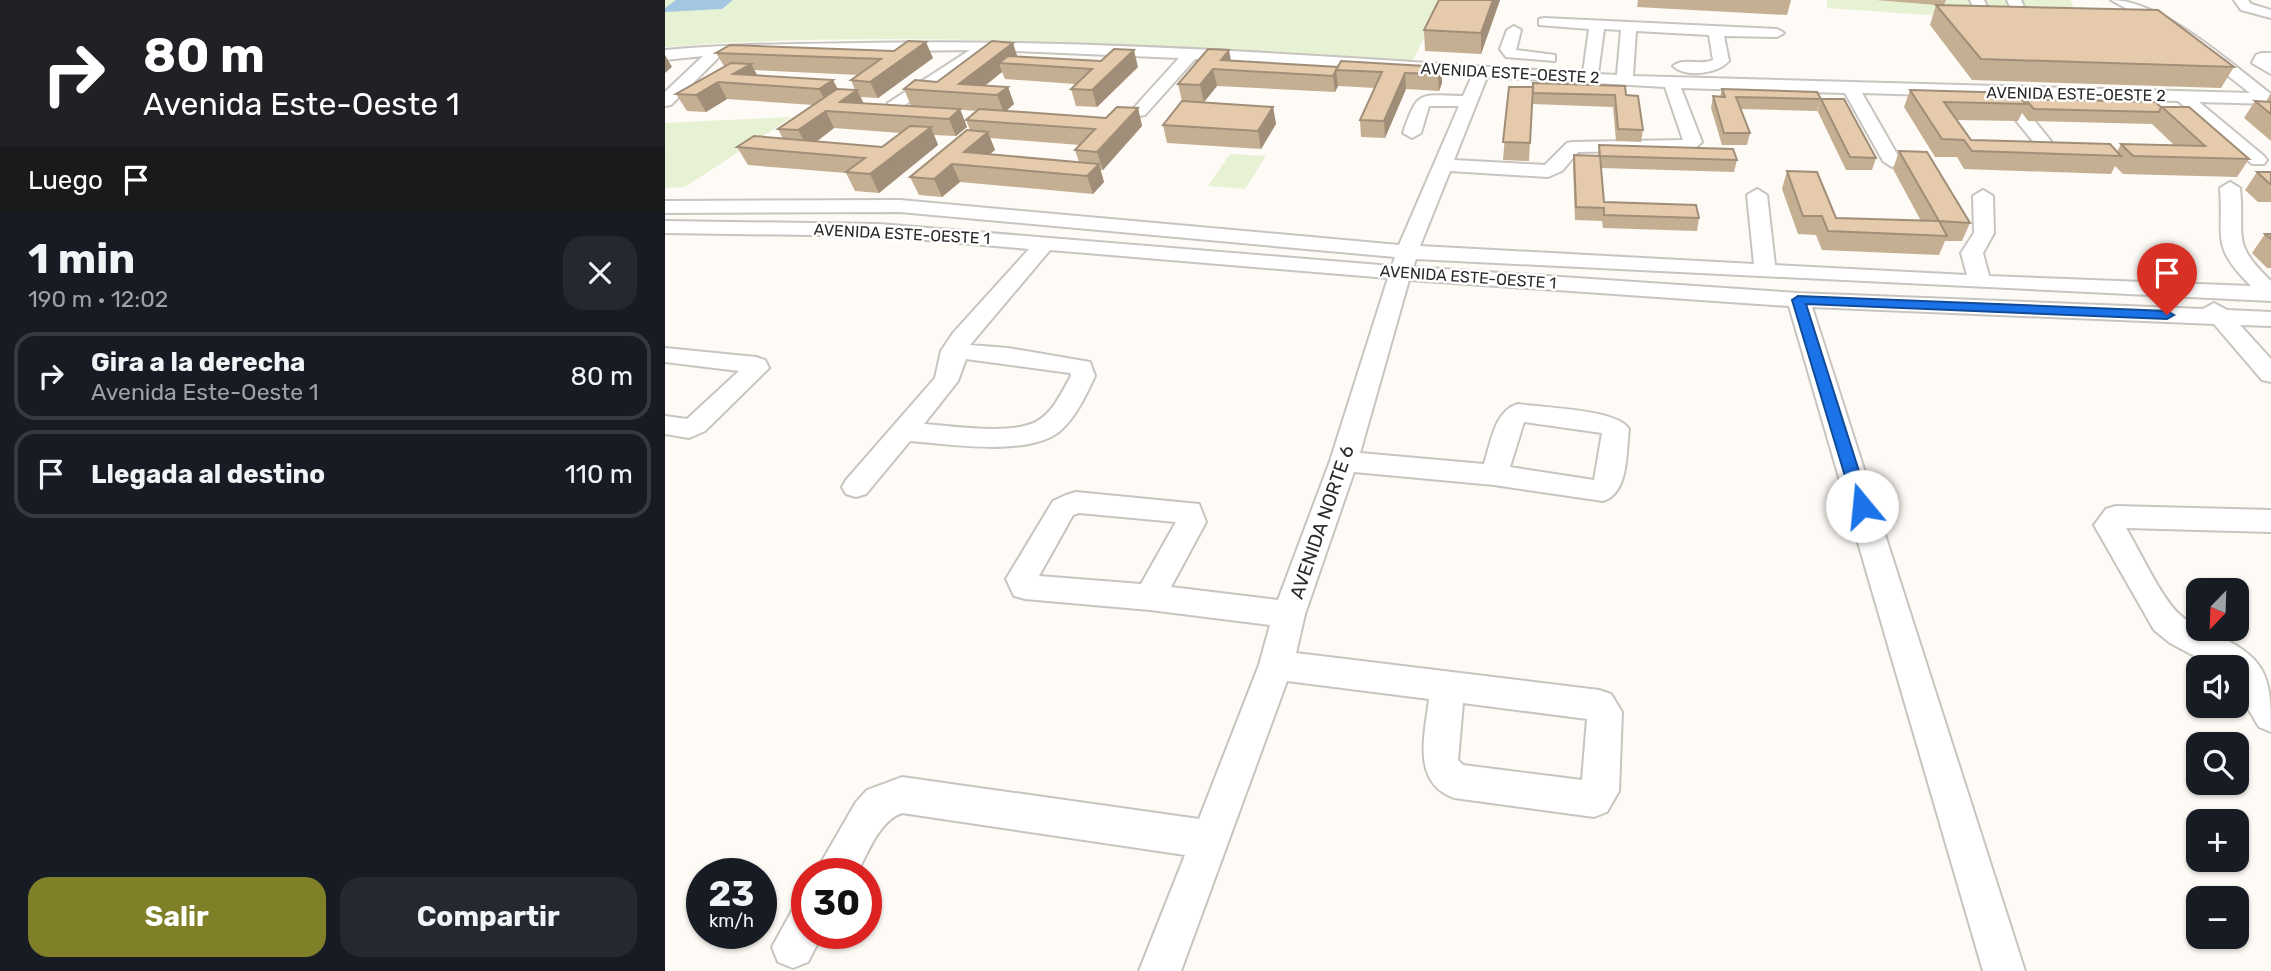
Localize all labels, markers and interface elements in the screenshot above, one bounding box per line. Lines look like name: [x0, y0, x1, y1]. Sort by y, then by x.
text: 80 m: [143, 26, 265, 84]
icon: right: [28, 28, 119, 119]
street label: AVENIDA ESTE-OESTE 2: [1420, 59, 1600, 87]
street label: AVENIDA ESTE-OESTE 2: [1986, 83, 2166, 105]
text: Avenida Este-Oeste 1: [143, 85, 460, 123]
icon: arrive: [117, 161, 155, 199]
text: Luego: [28, 165, 103, 196]
street label: AVENIDA ESTE-OESTE 1: [813, 220, 991, 248]
text: 1 min: [28, 234, 135, 284]
button: close: [563, 236, 637, 310]
pin: [2137, 243, 2197, 315]
icon: arrive: [2148, 254, 2186, 292]
street label: AVENIDA ESTE-OESTE 1: [1379, 261, 1557, 293]
text: 190 m · 12:02: [28, 285, 168, 313]
text: Gira a la derecha: [91, 347, 305, 378]
icon: right: [32, 357, 70, 395]
text: 80 m: [570, 361, 633, 392]
text: Avenida Este-Oeste 1: [91, 378, 319, 406]
street label: AVENIDA NORTE 6: [1285, 442, 1359, 602]
icon: arrive: [32, 455, 70, 493]
text: Llegada al destino: [91, 459, 325, 490]
text: 110 m: [565, 459, 633, 490]
position arrow: [1825, 469, 1899, 543]
north arrow: [2186, 578, 2249, 640]
map controls: [2186, 578, 2249, 949]
button: sound: [2186, 655, 2249, 718]
button: search: [2186, 732, 2249, 795]
button: +: [2186, 809, 2249, 872]
speed limit sign: 30: [791, 858, 882, 949]
text: 23: [709, 873, 754, 915]
button: Salir: [28, 877, 326, 957]
button: Compartir: [340, 877, 637, 957]
button: −: [2186, 886, 2249, 949]
text: km/h: [709, 910, 754, 932]

